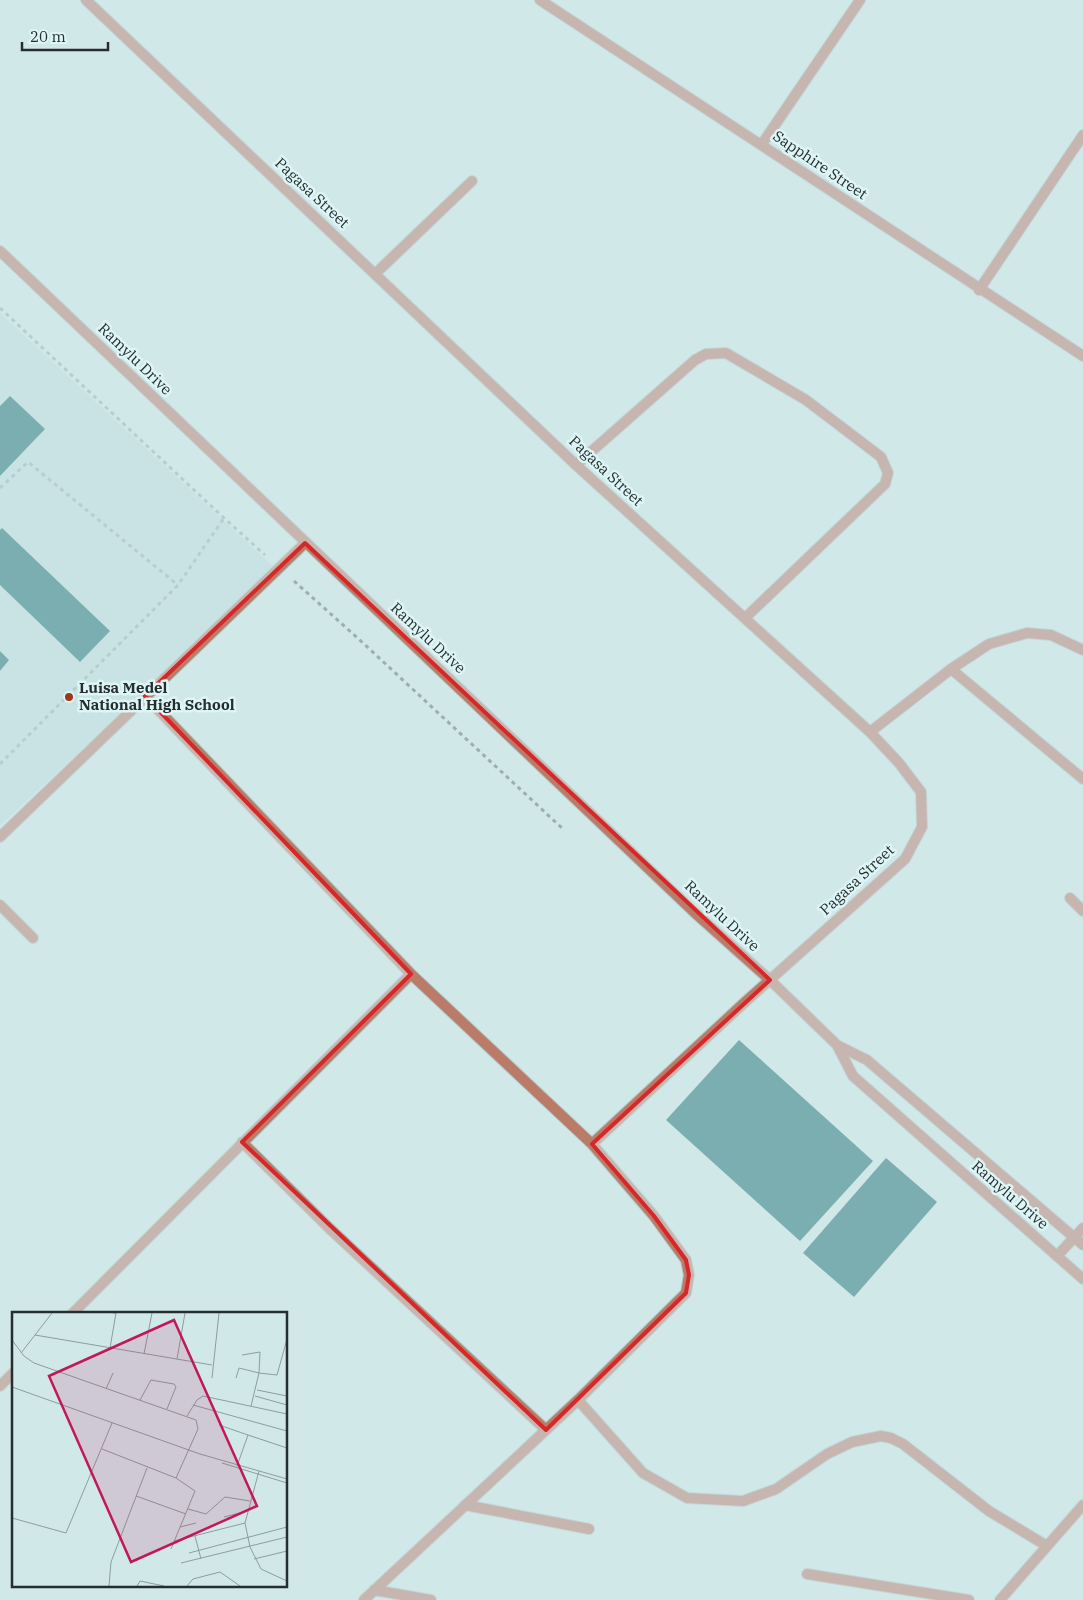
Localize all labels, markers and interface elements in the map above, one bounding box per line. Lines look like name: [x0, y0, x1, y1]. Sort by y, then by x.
scale bar: [22, 20, 109, 52]
text: 20 m: [30, 27, 66, 46]
street label: Sapphire Street: [769, 126, 871, 203]
street label: Pagasa Street: [271, 153, 353, 232]
street label: Ramylu Drive: [94, 319, 176, 399]
street label: Pagasa Street: [565, 431, 647, 510]
street label: Ramylu Drive: [387, 598, 470, 677]
place label: Luisa Medel National High School: [79, 678, 235, 714]
marker: Luisa Medel National High School: [63, 691, 75, 703]
street label: Pagasa Street: [816, 840, 898, 919]
street label: Ramylu Drive: [681, 876, 764, 955]
street label: Ramylu Drive: [968, 1156, 1053, 1233]
inset map: [12, 1312, 288, 1588]

